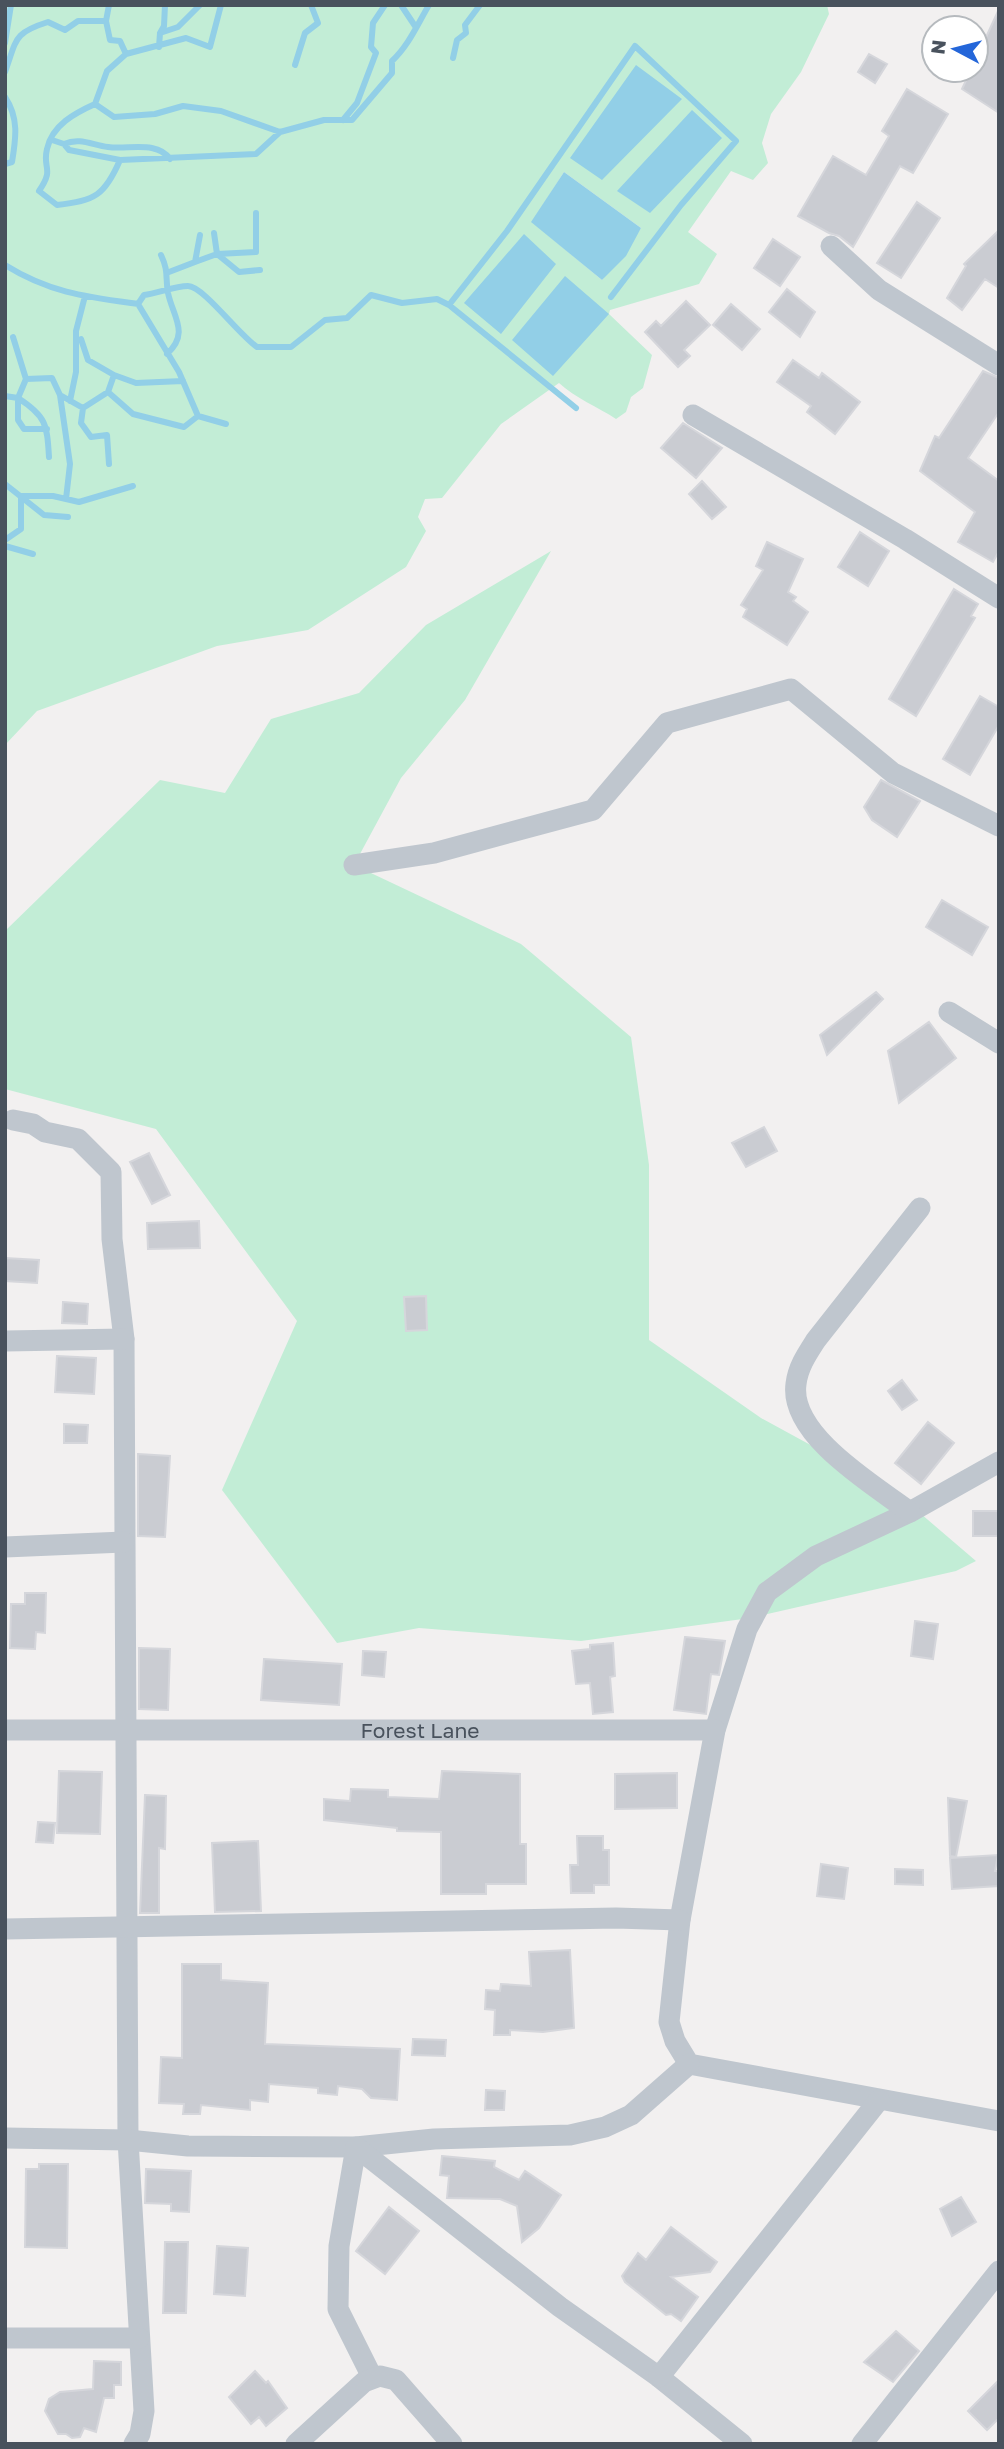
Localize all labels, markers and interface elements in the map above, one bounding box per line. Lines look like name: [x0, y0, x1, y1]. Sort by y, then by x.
north arrow: [920, 14, 990, 84]
text: N: [925, 38, 950, 55]
street label: Forest Lane: [360, 1717, 480, 1743]

